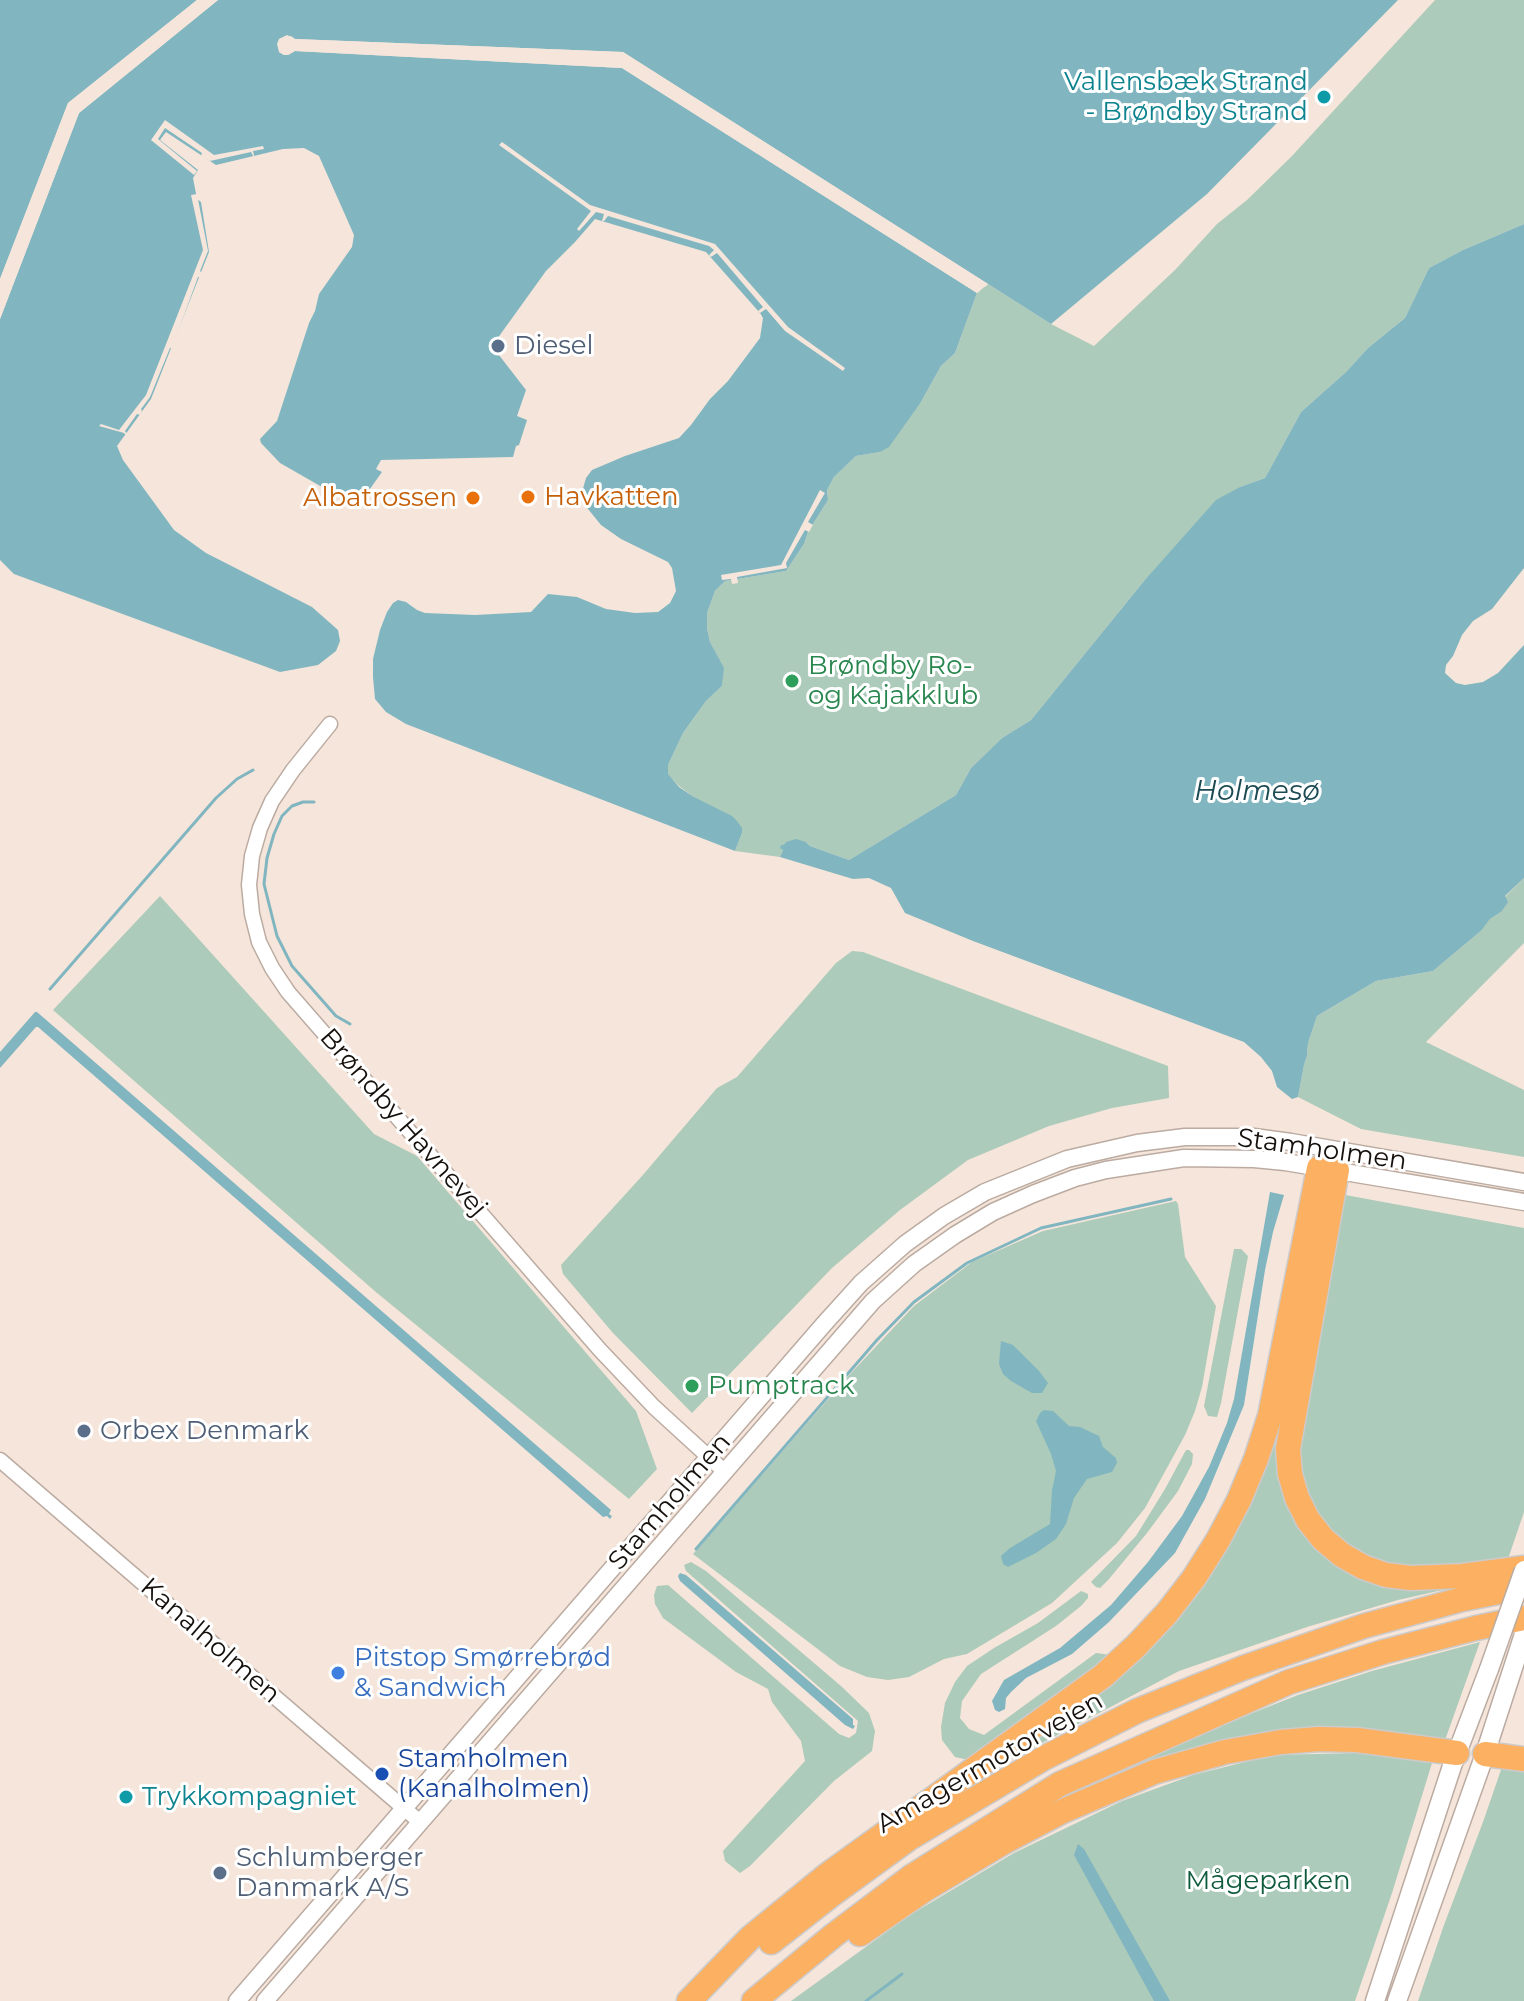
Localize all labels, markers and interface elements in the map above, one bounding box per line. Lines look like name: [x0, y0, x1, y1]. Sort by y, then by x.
place label: Vallensbæk Strand - Brøndby Strand: [1064, 66, 1308, 128]
marker: Vallensbæk Strand - Brøndby Strand: [1315, 88, 1333, 106]
place label: Diesel: [514, 330, 594, 362]
marker: Diesel: [489, 337, 507, 355]
place label: Havkatten: [544, 481, 678, 513]
place label: Albatrossen: [303, 482, 457, 514]
marker: Havkatten: [519, 488, 537, 506]
marker: Albatrossen: [464, 489, 482, 507]
place label: Brøndby Ro- og Kajakklub: [808, 650, 978, 712]
marker: Brøndby Ro- og Kajakklub: [783, 672, 801, 690]
water label: Holmesø: [1194, 775, 1320, 809]
street label: Brøndby Havnevej: [313, 1023, 493, 1223]
street label: Stamholmen: [1235, 1123, 1409, 1177]
place label: Pumptrack: [708, 1370, 855, 1402]
marker: Pumptrack: [683, 1377, 701, 1395]
place label: Orbex Denmark: [100, 1415, 309, 1447]
marker: Orbex Denmark: [75, 1422, 93, 1440]
street label: Stamholmen: [602, 1427, 738, 1577]
street label: Kanalholmen: [134, 1572, 286, 1710]
place label: Pitstop Smørrebrød & Sandwich: [354, 1642, 611, 1704]
marker: Pitstop Smørrebrød & Sandwich: [329, 1664, 347, 1682]
street label: Amagermotorvejen: [871, 1685, 1109, 1841]
place label: Stamholmen (Kanalholmen): [398, 1743, 590, 1804]
marker: Stamholmen (Kanalholmen): [373, 1765, 391, 1783]
place label: Trykkompagniet: [142, 1781, 357, 1813]
marker: Trykkompagniet: [117, 1788, 135, 1806]
place label: Schlumberger Danmark A/S: [236, 1842, 423, 1904]
marker: Schlumberger Danmark A/S: [211, 1864, 229, 1882]
park label: Mågeparken: [1185, 1865, 1351, 1897]

